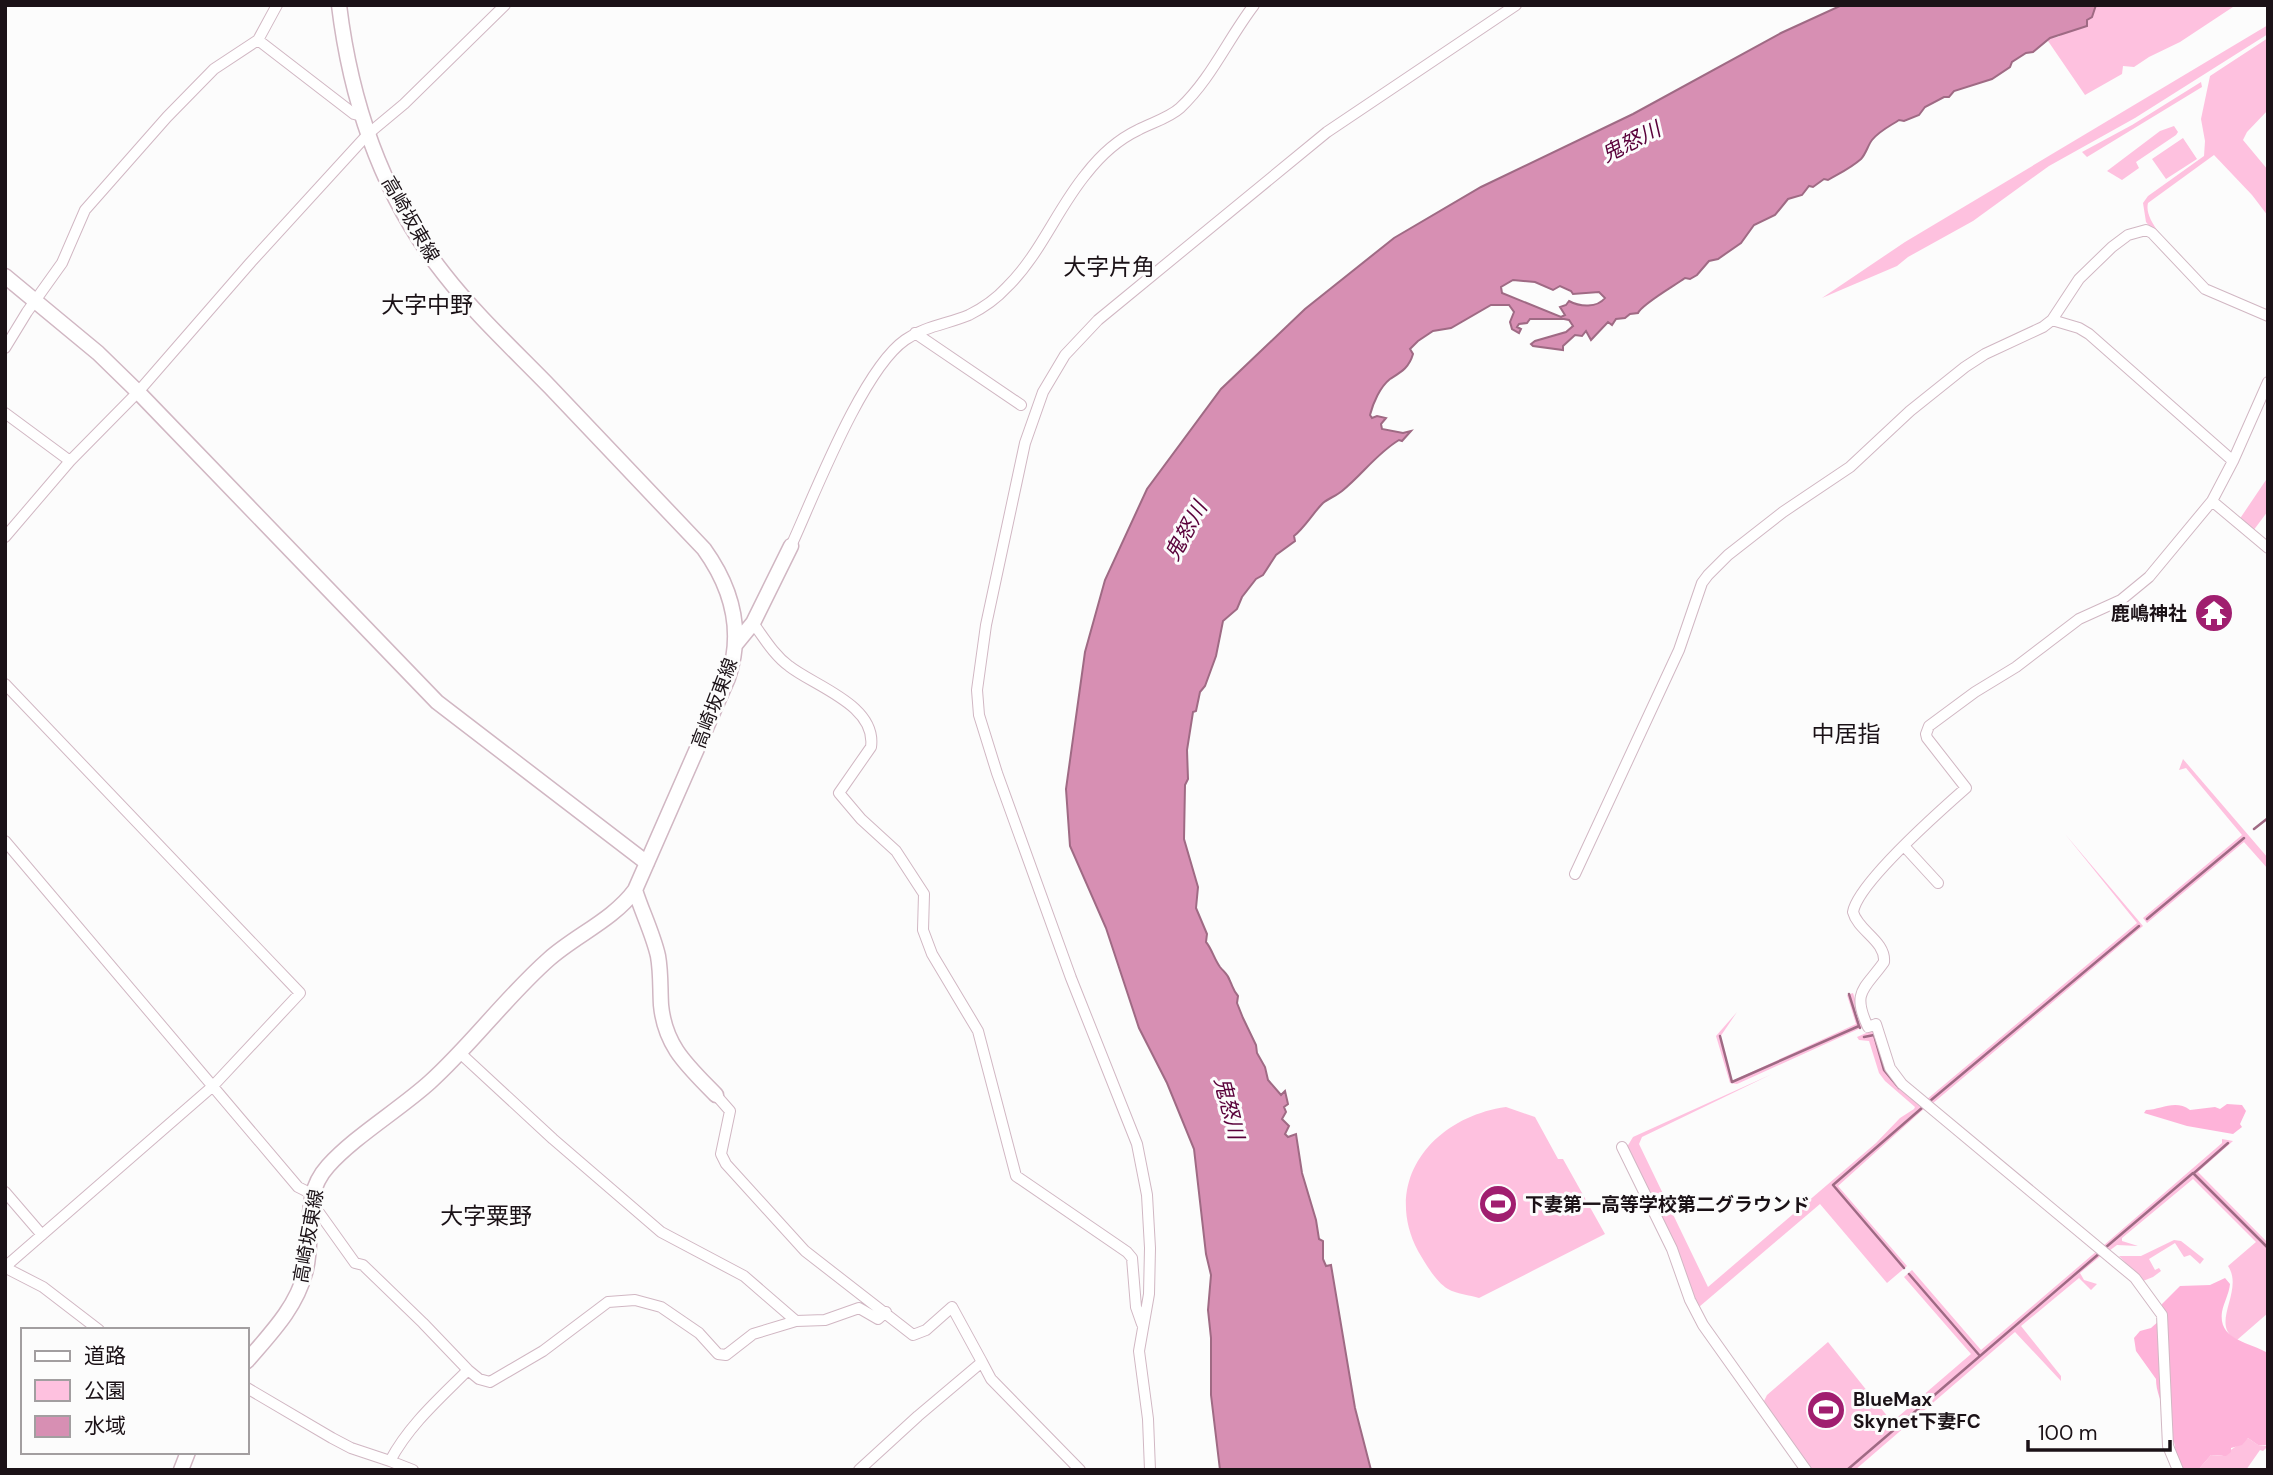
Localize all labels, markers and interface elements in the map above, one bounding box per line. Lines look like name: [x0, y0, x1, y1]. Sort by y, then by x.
water label: 鬼怒川: [1597, 114, 1667, 169]
street label: 高崎坂東線: [376, 172, 445, 267]
district label: 大字片角: [1063, 252, 1155, 282]
district label: 大字中野: [381, 290, 473, 320]
water label: 鬼怒川: [1158, 495, 1214, 565]
temple icon: 鹿嶋神社: [2193, 592, 2235, 634]
place label: 鹿嶋神社: [2111, 601, 2187, 626]
street label: 高崎坂東線: [686, 654, 743, 752]
district label: 中居指: [1812, 719, 1881, 749]
water label: 鬼怒川: [1208, 1074, 1251, 1144]
sports icon: 下妻第一高等学校第二グラウンド: [1477, 1183, 1519, 1225]
street label: 高崎坂東線: [288, 1187, 329, 1285]
place label: 下妻第一高等学校第二グラウンド: [1525, 1192, 1810, 1217]
district label: 大字粟野: [440, 1201, 532, 1231]
legend: [21, 1328, 248, 1454]
text: 道路: [84, 1342, 126, 1370]
text: 公園: [84, 1377, 126, 1405]
place label: BlueMax Skynet下妻FC: [1853, 1387, 1981, 1434]
sports icon: BlueMax Skynet下妻FC: [1805, 1389, 1847, 1431]
scale bar: [2028, 1408, 2170, 1452]
text: 水域: [84, 1412, 126, 1440]
text: 100 m: [2038, 1419, 2098, 1447]

